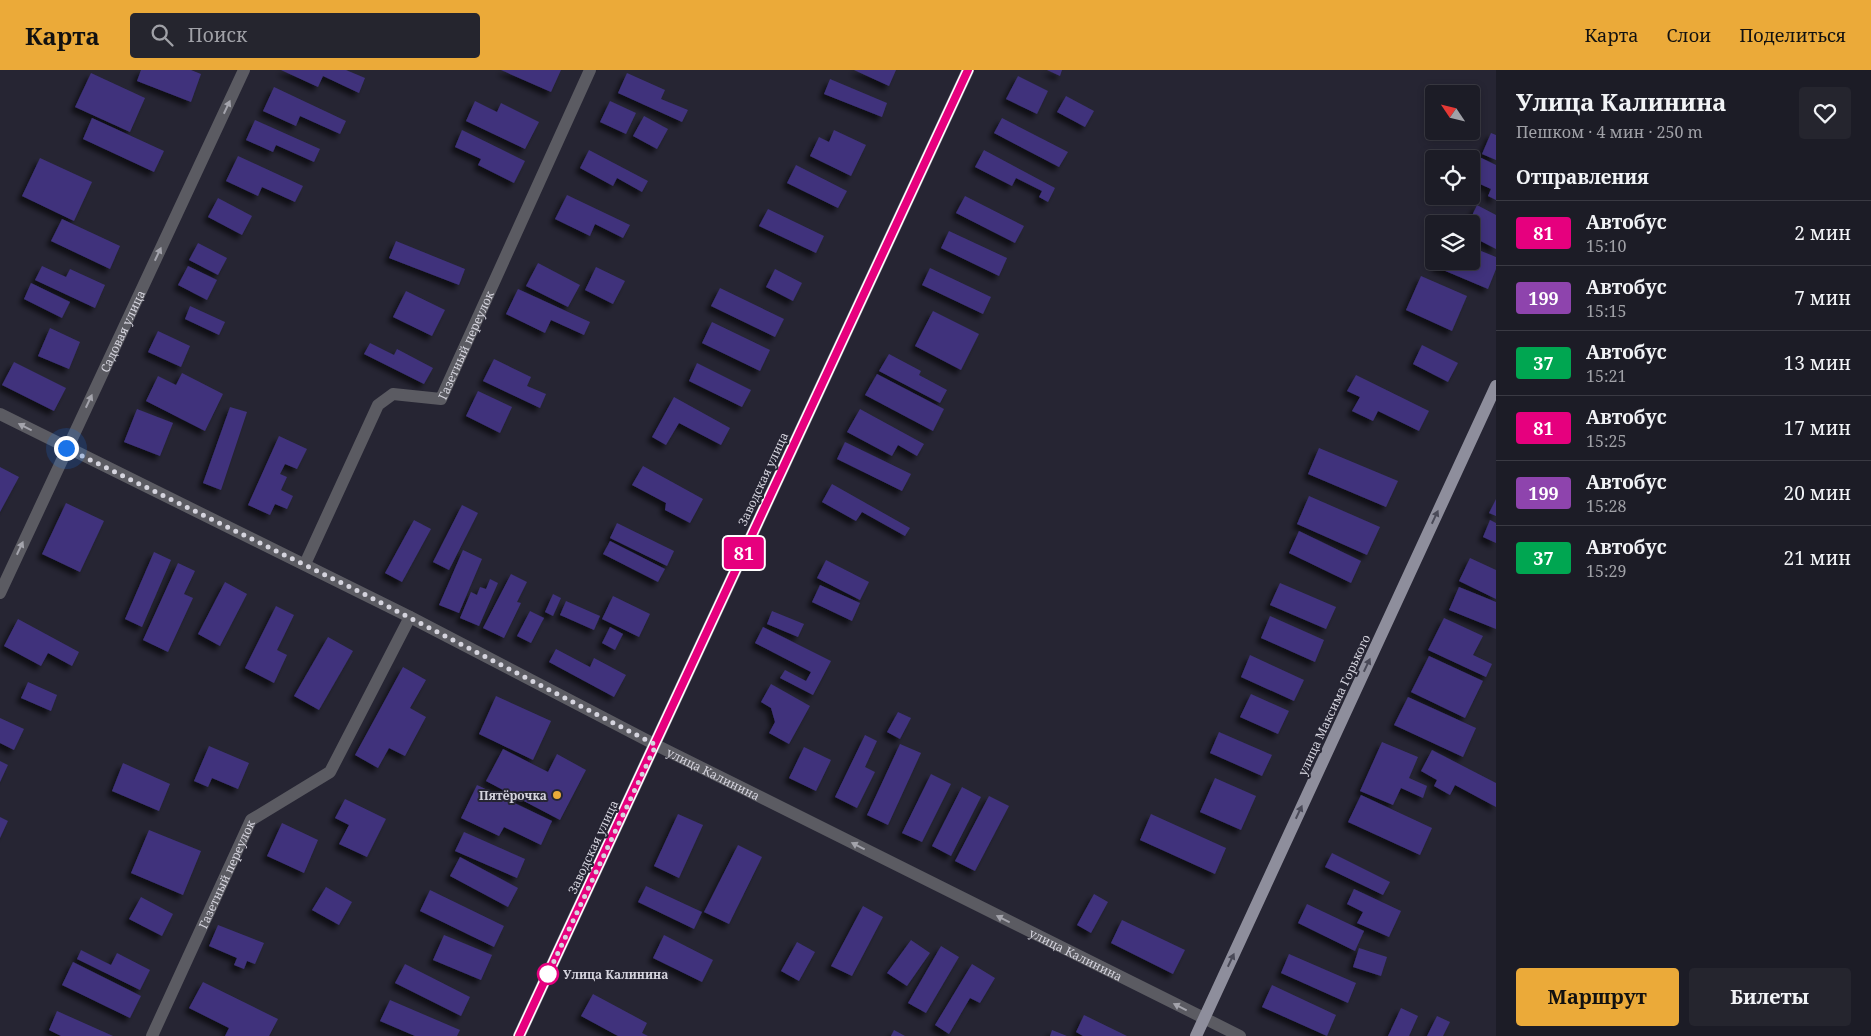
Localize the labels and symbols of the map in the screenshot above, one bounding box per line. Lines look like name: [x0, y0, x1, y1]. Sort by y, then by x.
north arrow: [1425, 85, 1480, 140]
one-way arrow: [223, 100, 231, 114]
one-way arrow: [154, 247, 162, 261]
street label: Садовая улица: [96, 287, 149, 375]
street label: Газетный переулок: [433, 287, 498, 402]
one-way arrow: [85, 394, 93, 408]
one-way arrow: [18, 423, 32, 431]
street label: Заводская улица: [734, 429, 792, 529]
your location: [54, 436, 79, 461]
one-way arrow: [1432, 510, 1440, 524]
line badge: 81: [722, 537, 766, 569]
one-way arrow: [16, 541, 25, 556]
street label: улица Максима Горького: [1294, 632, 1374, 778]
one-way arrow: [1364, 658, 1372, 672]
street label: улица Калинина: [664, 743, 763, 804]
place label: Пятёрочка: [479, 787, 547, 804]
marker: Пятёрочка: [551, 789, 563, 801]
street label: Заводская улица: [564, 797, 622, 897]
one-way arrow: [1295, 805, 1303, 819]
street label: Газетный переулок: [194, 816, 259, 931]
one-way arrow: [851, 842, 865, 850]
one-way arrow: [996, 914, 1011, 923]
street label: улица Калинина: [1026, 924, 1126, 985]
one-way arrow: [1227, 953, 1235, 967]
marker: Улица Калинина: [537, 963, 559, 985]
place label: Улица Калинина: [563, 966, 668, 983]
one-way arrow: [1173, 1003, 1187, 1011]

